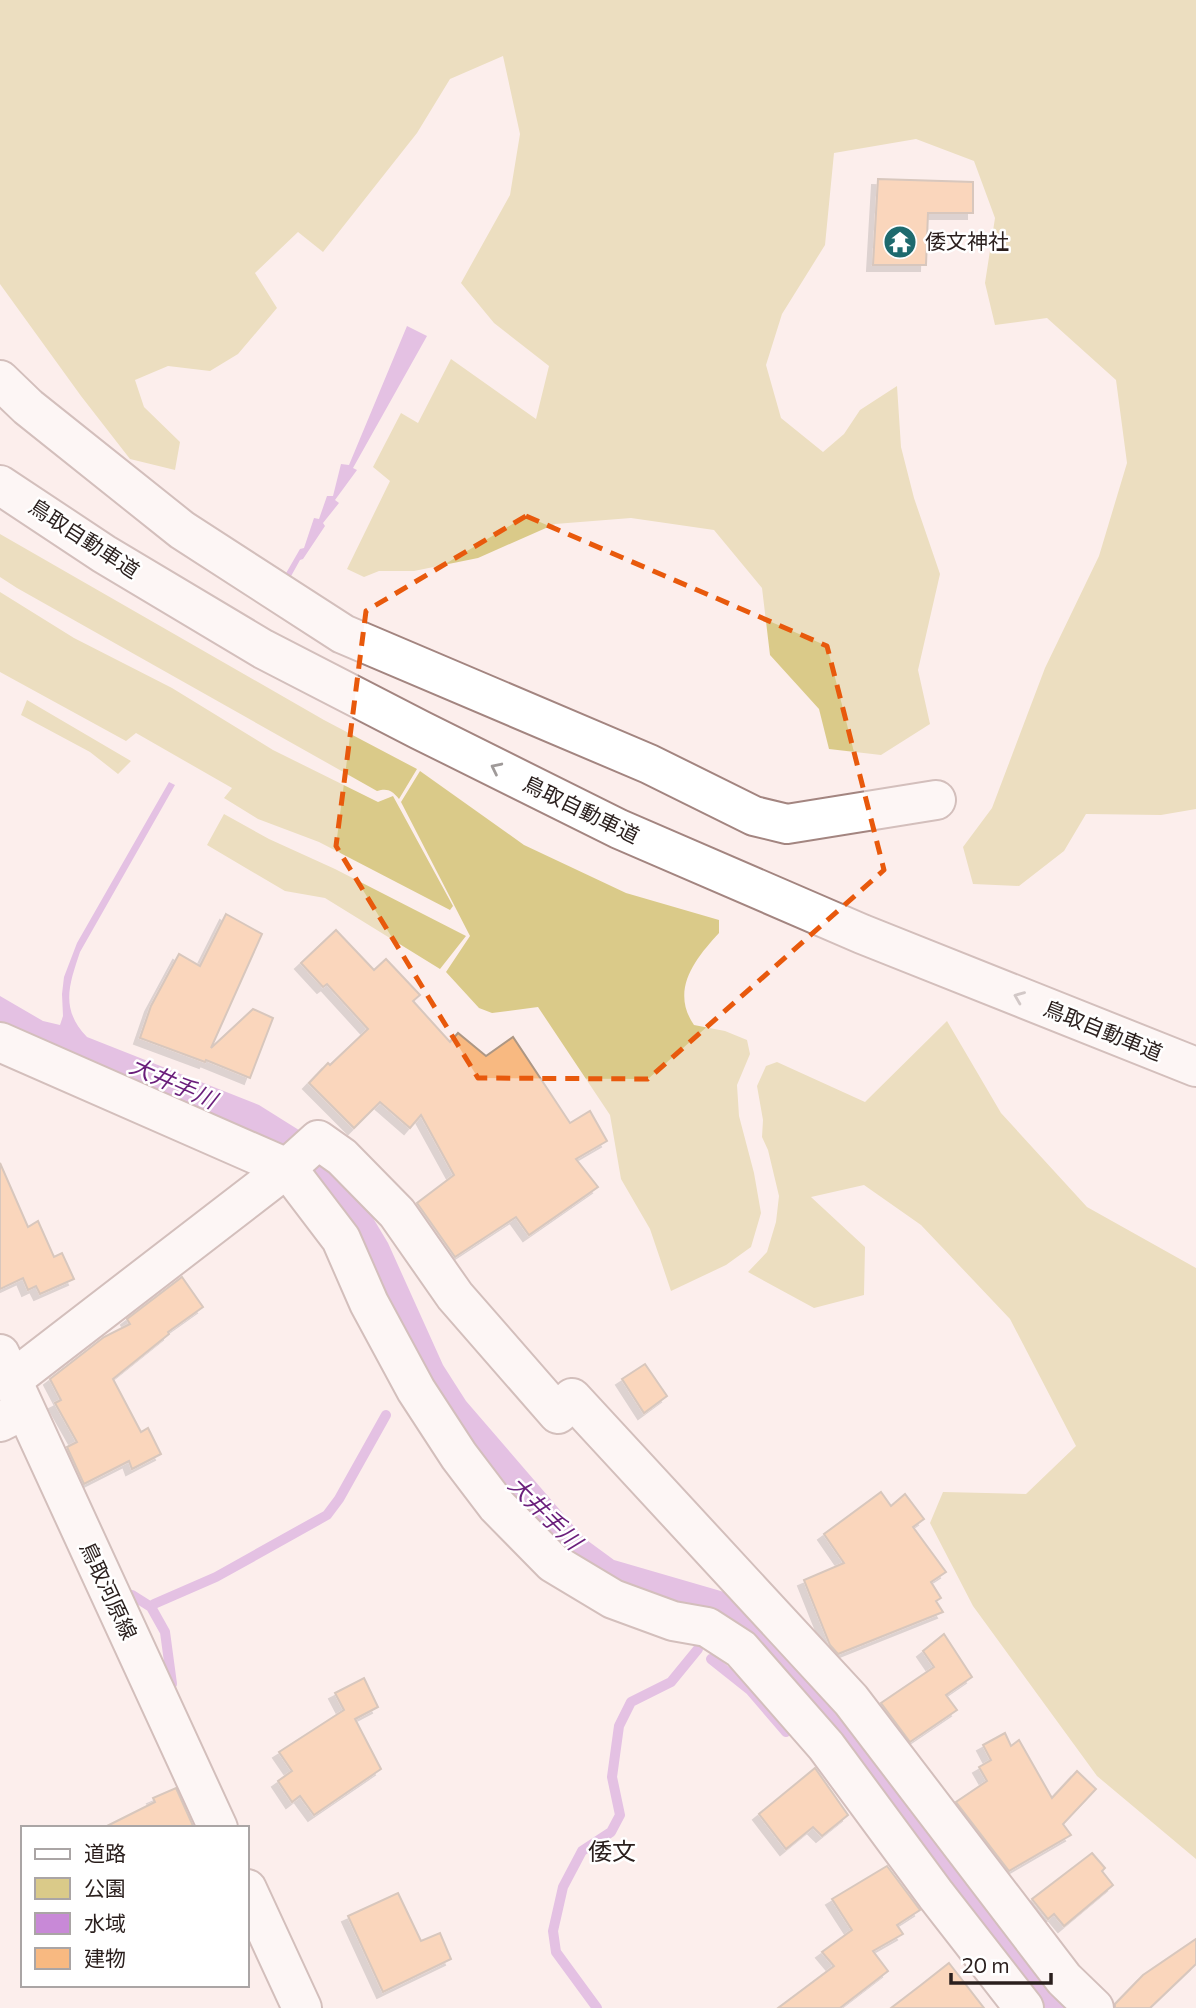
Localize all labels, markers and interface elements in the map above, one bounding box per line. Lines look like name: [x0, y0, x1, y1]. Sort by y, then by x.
temple icon: 倭文神社: [881, 223, 919, 261]
place label: 倭文神社: [925, 228, 1009, 253]
street label: 鳥取自動車道: [25, 493, 144, 583]
one-way arrow: [491, 763, 503, 777]
street label: 鳥取自動車道: [520, 770, 644, 848]
one-way arrow: [1013, 991, 1025, 1005]
street label: 鳥取自動車道: [1040, 994, 1167, 1065]
water label: 大井手川: [126, 1051, 224, 1115]
water label: 大井手川: [503, 1470, 590, 1557]
street label: 鳥取河原線: [76, 1538, 143, 1643]
legend: [21, 1826, 248, 1987]
district label: 倭文: [588, 1836, 636, 1865]
text: 道路: [84, 1840, 126, 1865]
text: 公園: [84, 1875, 126, 1900]
text: 水域: [84, 1910, 126, 1935]
scale bar: [951, 1941, 1051, 1985]
text: 建物: [84, 1945, 126, 1970]
text: 20 m: [962, 1952, 1010, 1977]

